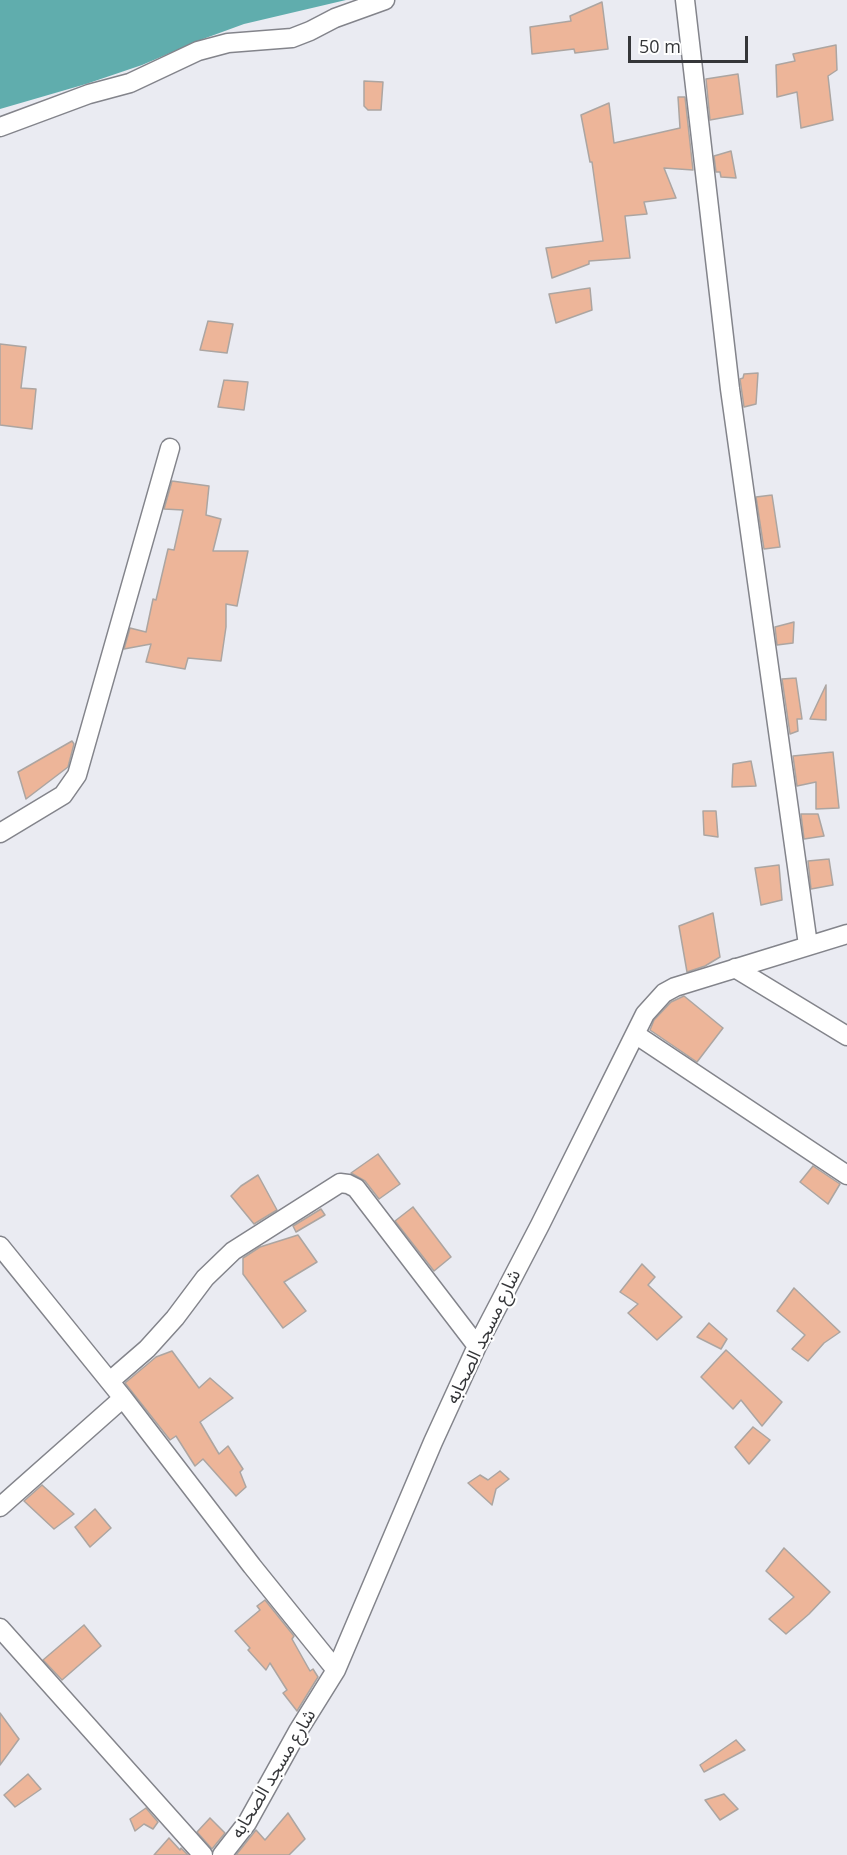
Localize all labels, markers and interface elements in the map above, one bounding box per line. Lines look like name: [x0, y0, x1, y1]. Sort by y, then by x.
scale bar: [631, 24, 751, 62]
text: 50 m: [639, 34, 681, 58]
street label: شارع مسجد الصحابه: [442, 1266, 526, 1408]
street label: شارع مسجد الصحابه: [227, 1706, 321, 1842]

